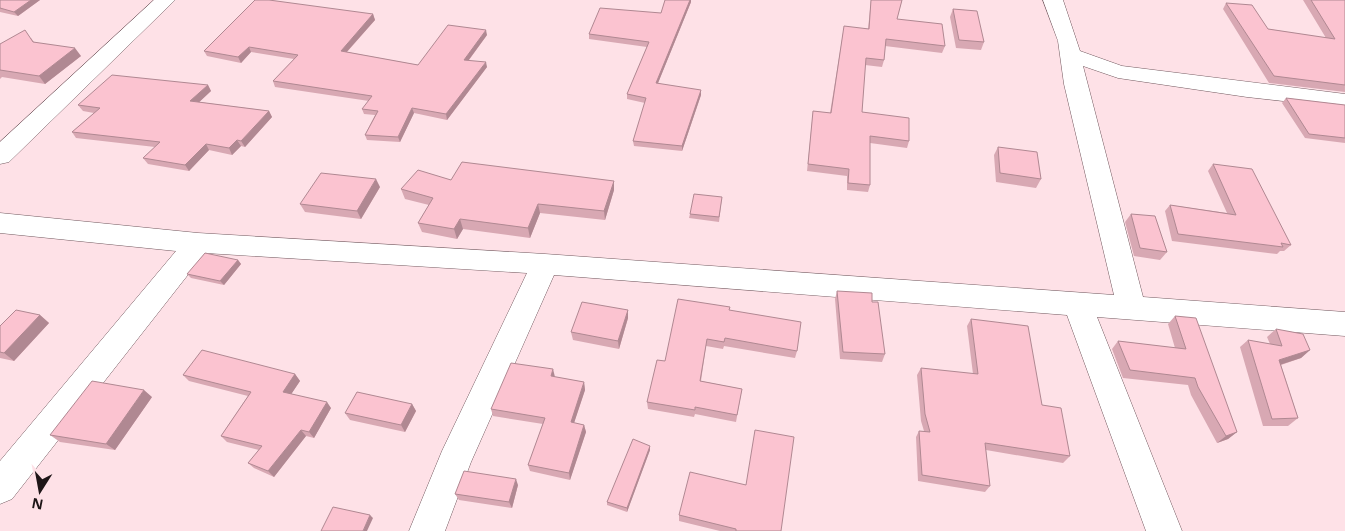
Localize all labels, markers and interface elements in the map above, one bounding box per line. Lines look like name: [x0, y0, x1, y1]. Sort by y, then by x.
north arrow: [15, 466, 65, 516]
text: N: [30, 494, 45, 515]

